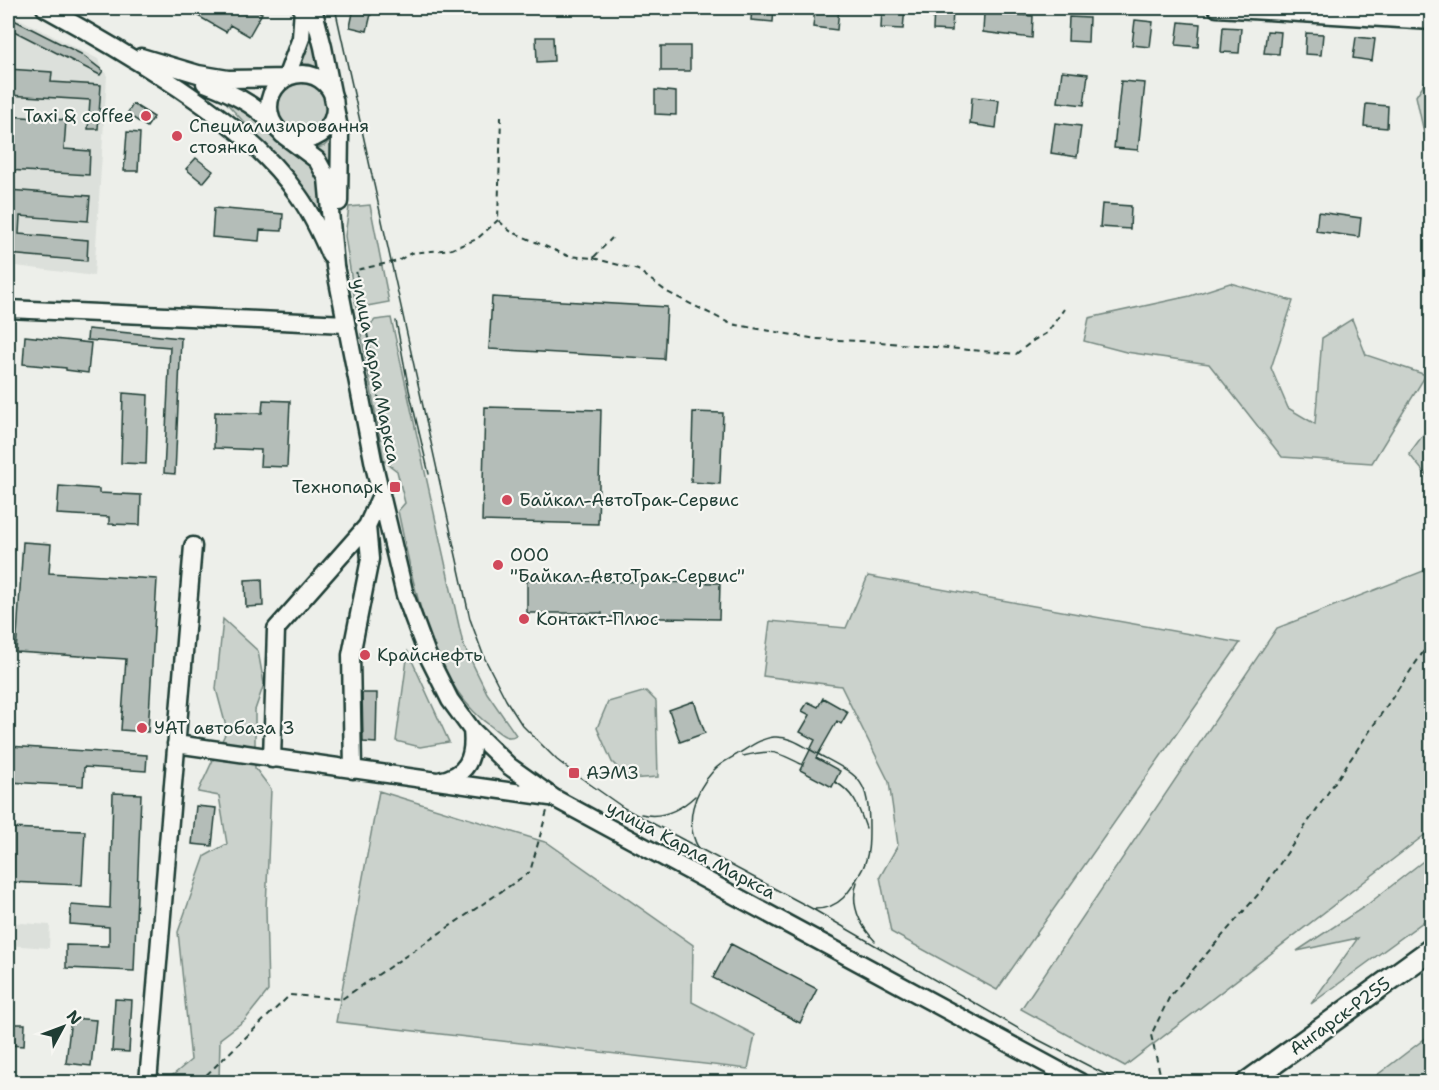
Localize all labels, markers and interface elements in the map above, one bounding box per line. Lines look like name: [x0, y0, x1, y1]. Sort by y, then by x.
place label: Taxi & coffee: [23, 104, 134, 128]
marker: Taxi & coffee: [139, 109, 153, 123]
place label: Специализировання стоянка: [189, 114, 369, 159]
marker: Специализировання стоянка: [170, 129, 184, 143]
street label: улица Карла Маркса: [346, 276, 406, 466]
place label: Технопарк: [292, 475, 383, 499]
marker: Технопарк: [388, 480, 402, 494]
place label: Байкал-АвтоТрак-Сервис: [519, 488, 739, 512]
marker: Байкал-АвтоТрак-Сервис: [500, 493, 514, 507]
place label: ООО "Байкал-АвтоТрак-Сервис": [510, 543, 745, 588]
marker: ООО "Байкал-АвтоТрак-Сервис": [491, 558, 505, 572]
place label: Контакт-Плюс: [536, 607, 659, 631]
marker: Контакт-Плюс: [517, 612, 531, 626]
place label: Крайснефть: [377, 643, 482, 667]
marker: Крайснефть: [358, 648, 372, 662]
place label: УАТ автобаза 3: [154, 716, 295, 740]
marker: УАТ автобаза 3: [135, 721, 149, 735]
place label: АЭМЗ: [586, 761, 639, 785]
marker: АЭМЗ: [567, 766, 581, 780]
street label: улица Карла Маркса: [602, 795, 780, 905]
street label: Ангарск-Р255: [1285, 971, 1395, 1061]
north arrow: [33, 997, 93, 1057]
text: N: [62, 1006, 86, 1029]

